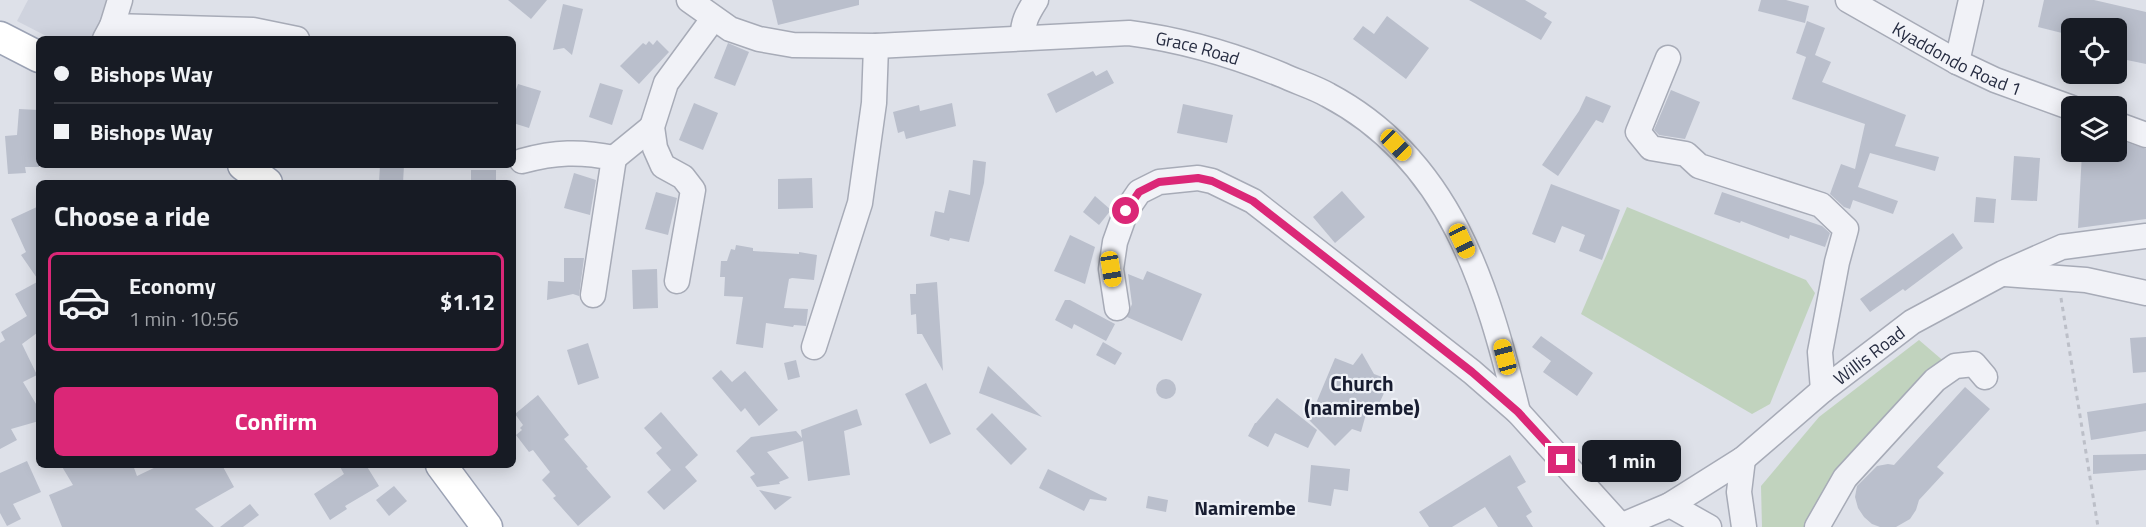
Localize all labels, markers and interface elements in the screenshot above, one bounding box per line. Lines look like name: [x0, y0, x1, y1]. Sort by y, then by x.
street label: Kyaddondo Road 1: [1888, 15, 2025, 102]
map controls: [2061, 18, 2127, 162]
button: locate: [2061, 18, 2127, 84]
street label: Grace Road: [1153, 24, 1243, 72]
text: Bishops Way: [90, 57, 213, 91]
button: layers: [2061, 96, 2127, 162]
text: Bishops Way: [90, 115, 213, 149]
car: [1377, 126, 1415, 164]
text: Choose a ride: [54, 195, 210, 236]
route start: [1112, 197, 1139, 224]
car: [1446, 221, 1478, 261]
car: [1099, 250, 1123, 288]
text: Economy: [129, 269, 216, 303]
icon: car: [57, 275, 111, 329]
text: $1.12: [440, 285, 495, 319]
text: 1 min · 10:56: [129, 303, 239, 334]
street label: Willis Road: [1827, 319, 1910, 391]
car: [1492, 337, 1518, 377]
district label: Church (namirembe): [1304, 367, 1420, 423]
button: Confirm: [54, 387, 498, 456]
callout: 1 min: [1583, 439, 1682, 481]
text: 1 min: [1607, 445, 1656, 476]
route end: [1548, 446, 1575, 473]
district label: Namirembe: [1194, 492, 1296, 523]

